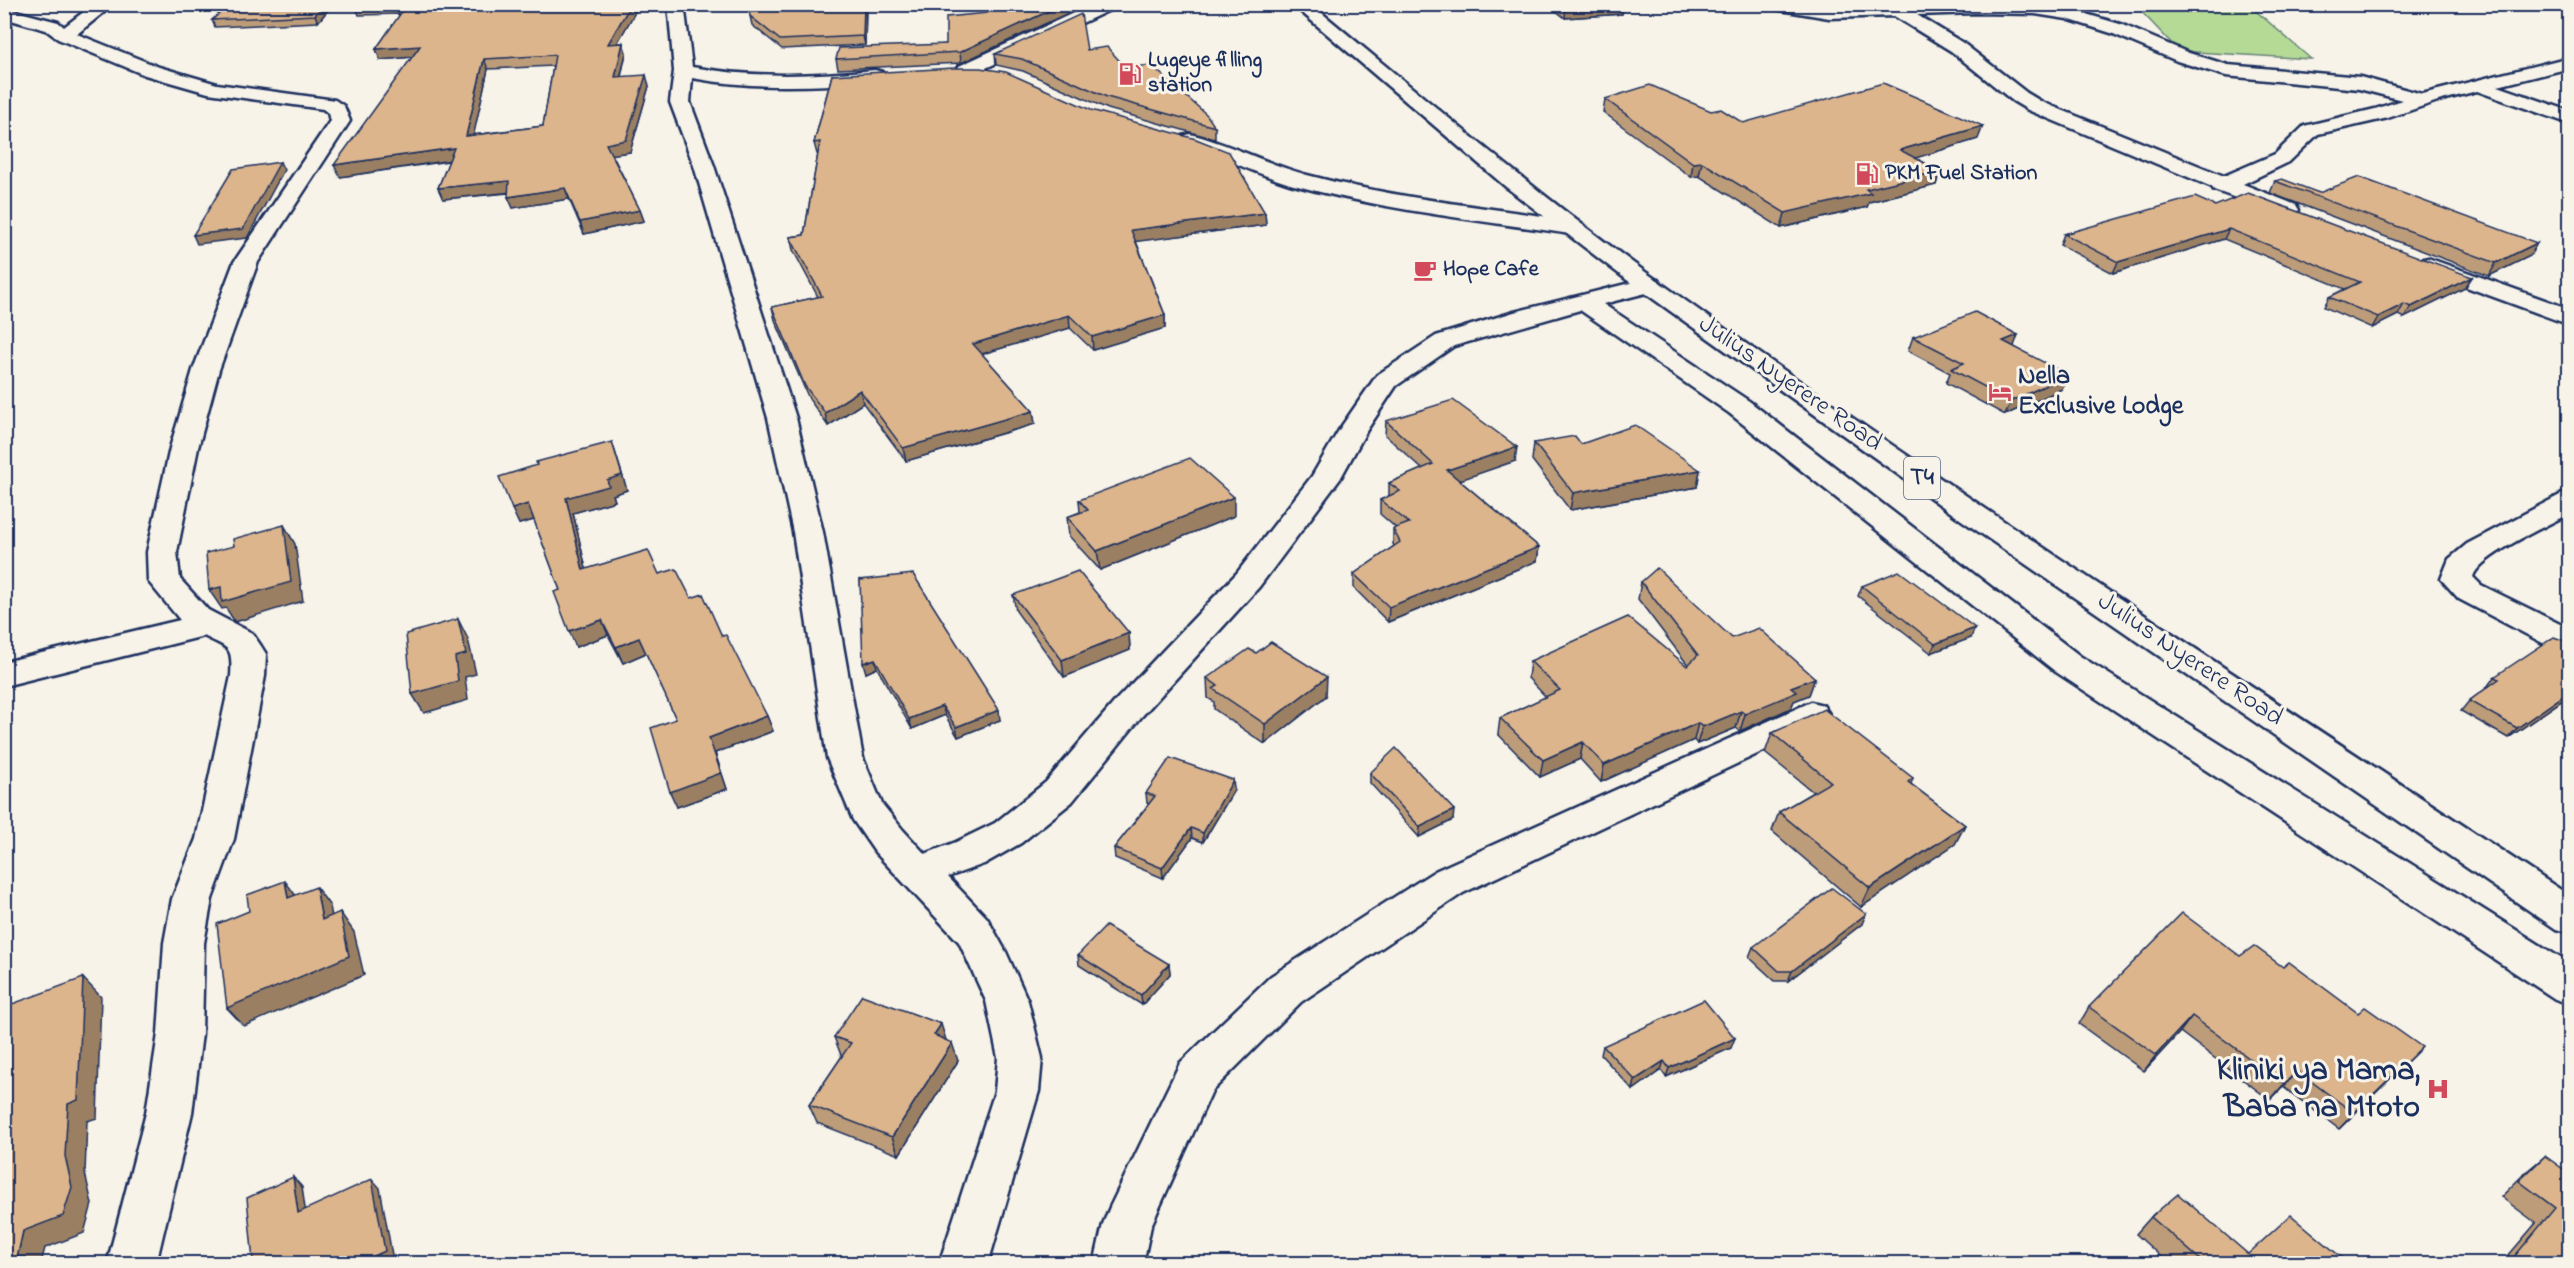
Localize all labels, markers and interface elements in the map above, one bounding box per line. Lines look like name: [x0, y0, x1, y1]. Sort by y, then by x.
place label: Lugeye filling station: [1148, 45, 1262, 102]
fuel station icon: Lugeye filling station: [1117, 61, 1143, 87]
place label: PKM Fuel Station: [1885, 158, 2037, 190]
fuel station icon: PKM Fuel Station: [1854, 161, 1880, 187]
place label: Hope Cafe: [1443, 254, 1540, 286]
cafe icon: Hope Cafe: [1412, 257, 1438, 283]
street label: Julius Nyerere Road: [1690, 306, 1890, 462]
place label: Nella Exclusive Lodge: [2018, 358, 2185, 427]
hotel icon: Nella Exclusive Lodge: [1987, 379, 2013, 405]
road number: T4: [1904, 457, 1940, 499]
street label: Julius Nyerere Road: [2089, 584, 2291, 737]
place label: Kliniki ya Mama, Baba na Mtoto: [2217, 1048, 2420, 1132]
hospital icon: Kliniki ya Mama, Baba na Mtoto: [2425, 1076, 2451, 1102]

